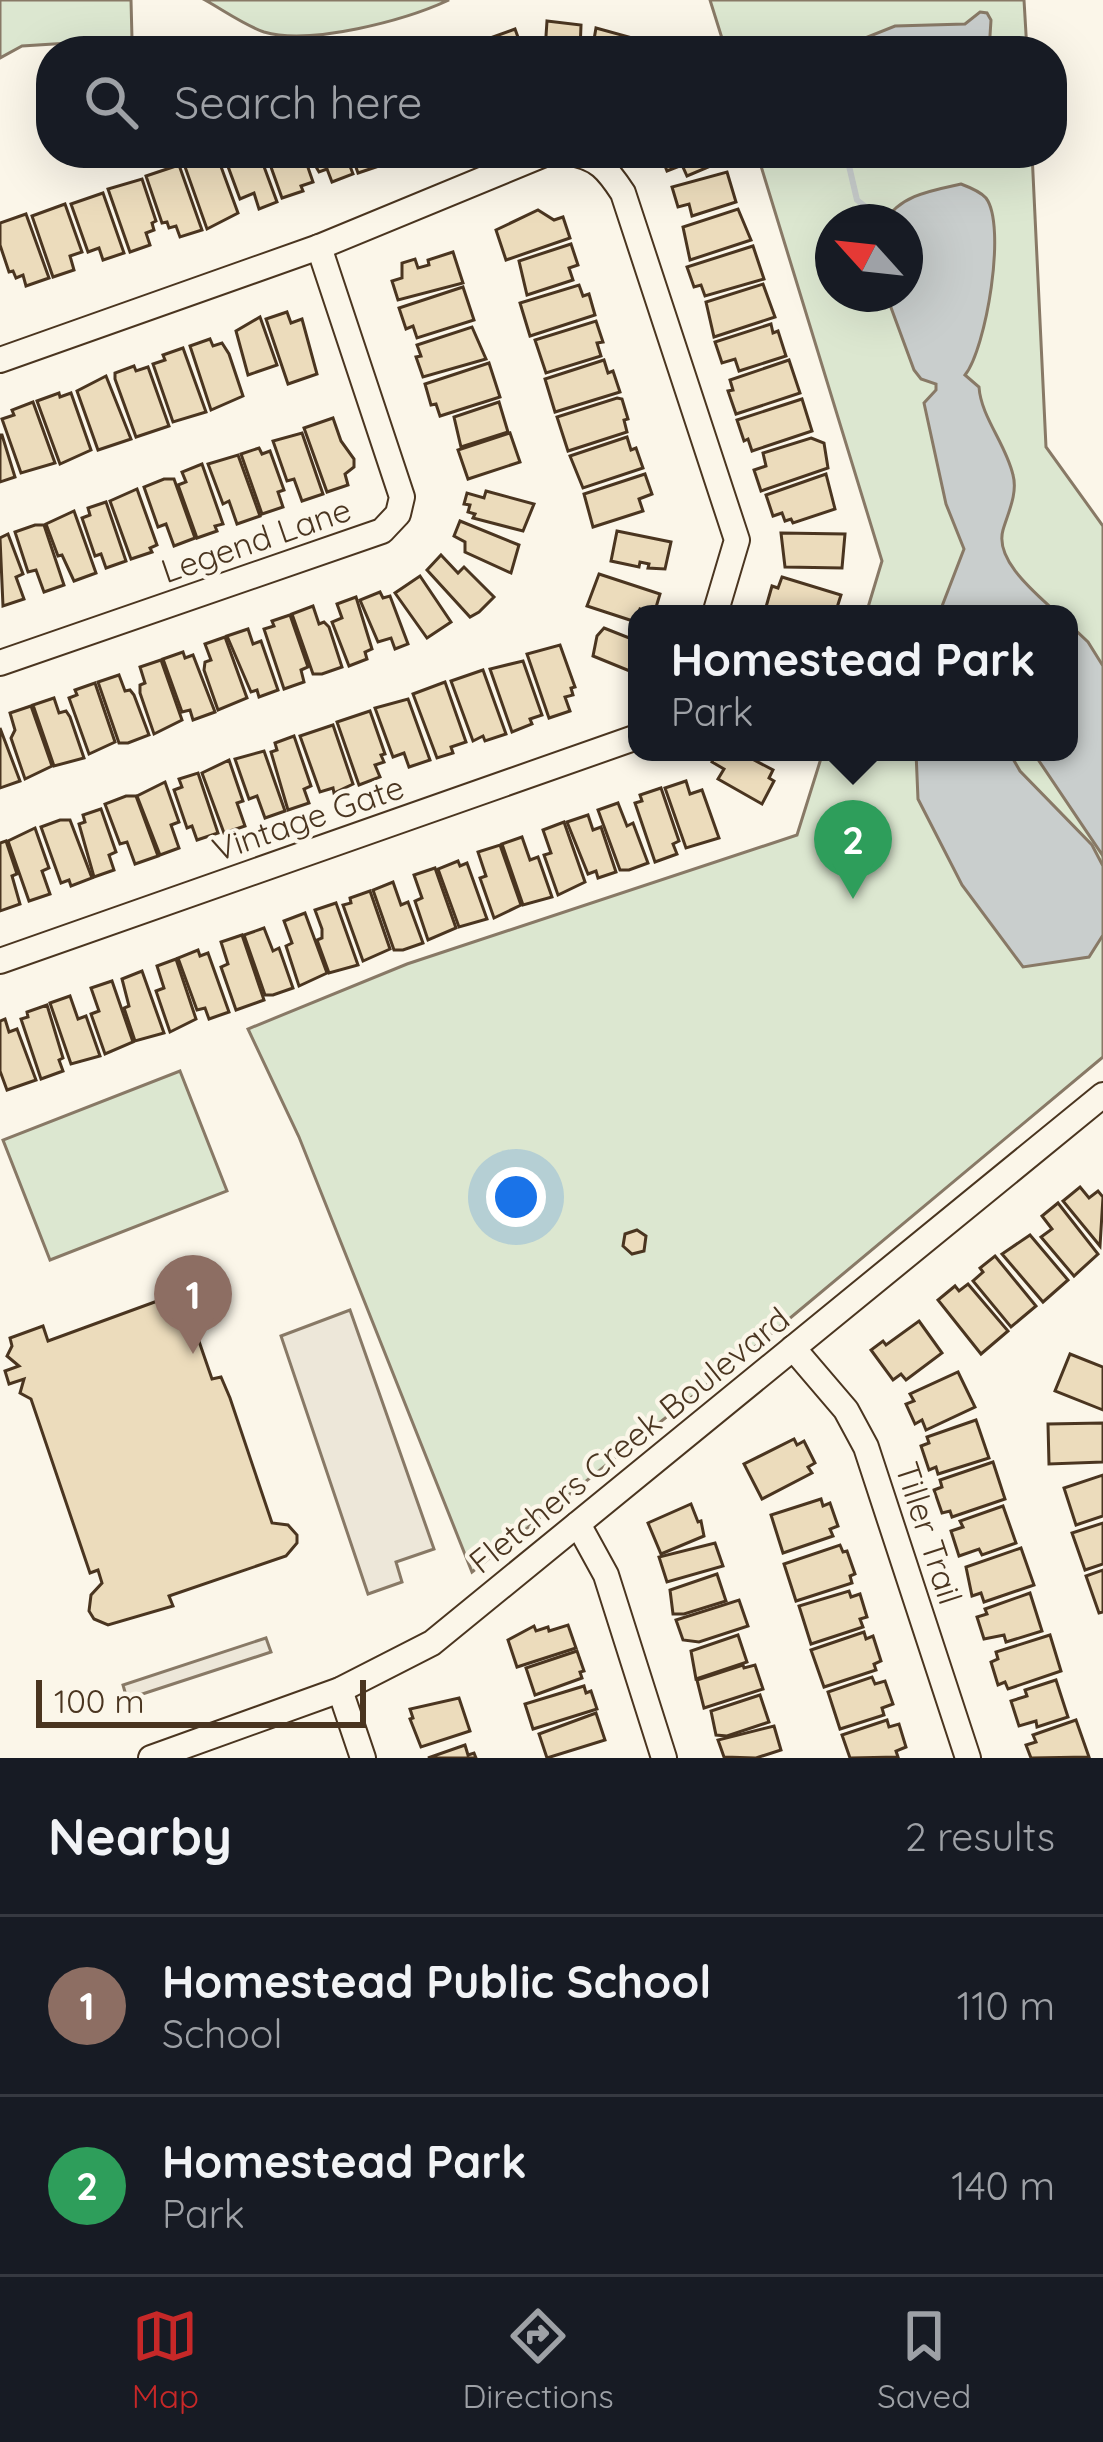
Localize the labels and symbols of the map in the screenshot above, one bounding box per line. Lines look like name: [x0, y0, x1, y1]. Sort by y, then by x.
north arrow: [815, 204, 923, 312]
street label: Legend Lane: [156, 488, 356, 591]
street label: Vintage Gate: [207, 766, 409, 869]
pin: 2: [814, 800, 892, 899]
your location: [486, 1167, 546, 1227]
pin: 1: [154, 1255, 232, 1354]
street label: Fletchers Creek Boulevard: [460, 1298, 797, 1581]
street label: Tiller Trail: [887, 1457, 972, 1609]
scale bar: [36, 1674, 366, 1727]

